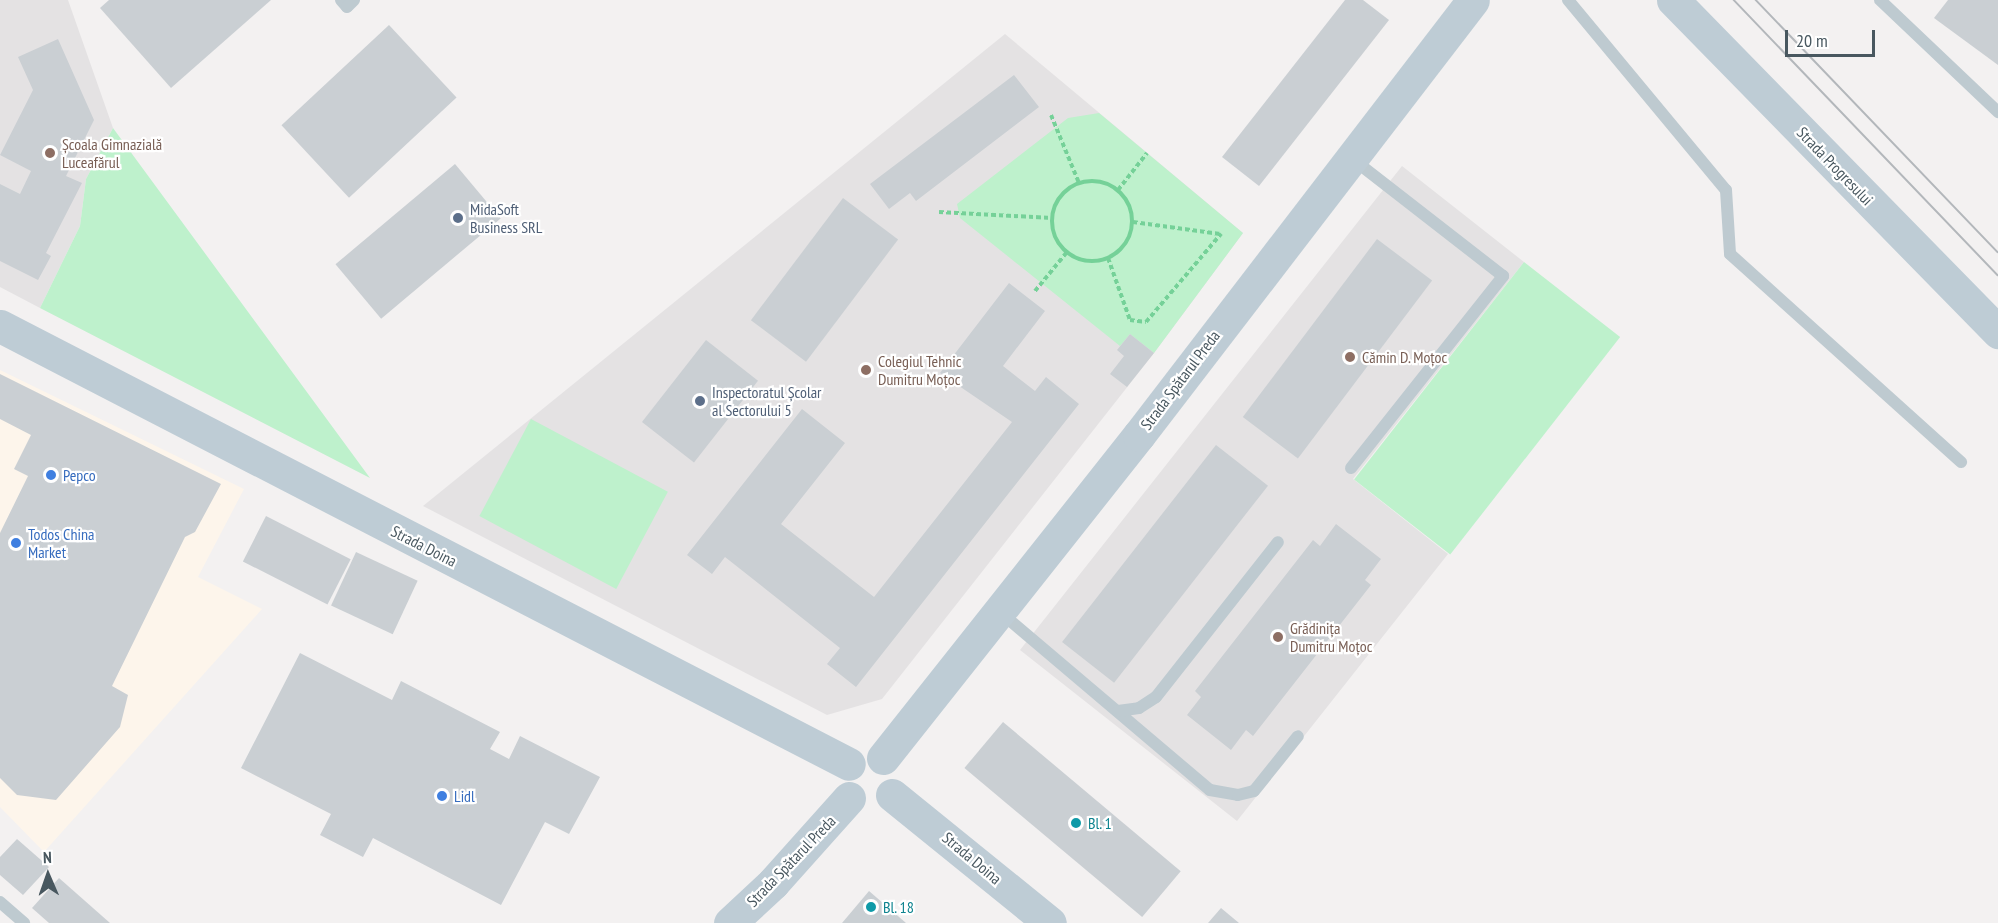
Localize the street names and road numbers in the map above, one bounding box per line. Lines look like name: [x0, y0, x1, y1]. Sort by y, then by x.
street label: Strada Progresului: [1793, 123, 1877, 209]
street label: Strada Spătarul Preda: [1136, 327, 1224, 433]
street label: Strada Doina: [388, 521, 460, 571]
street label: Strada Spătarul Preda: [743, 811, 839, 911]
street label: Strada Doina: [939, 828, 1005, 888]

